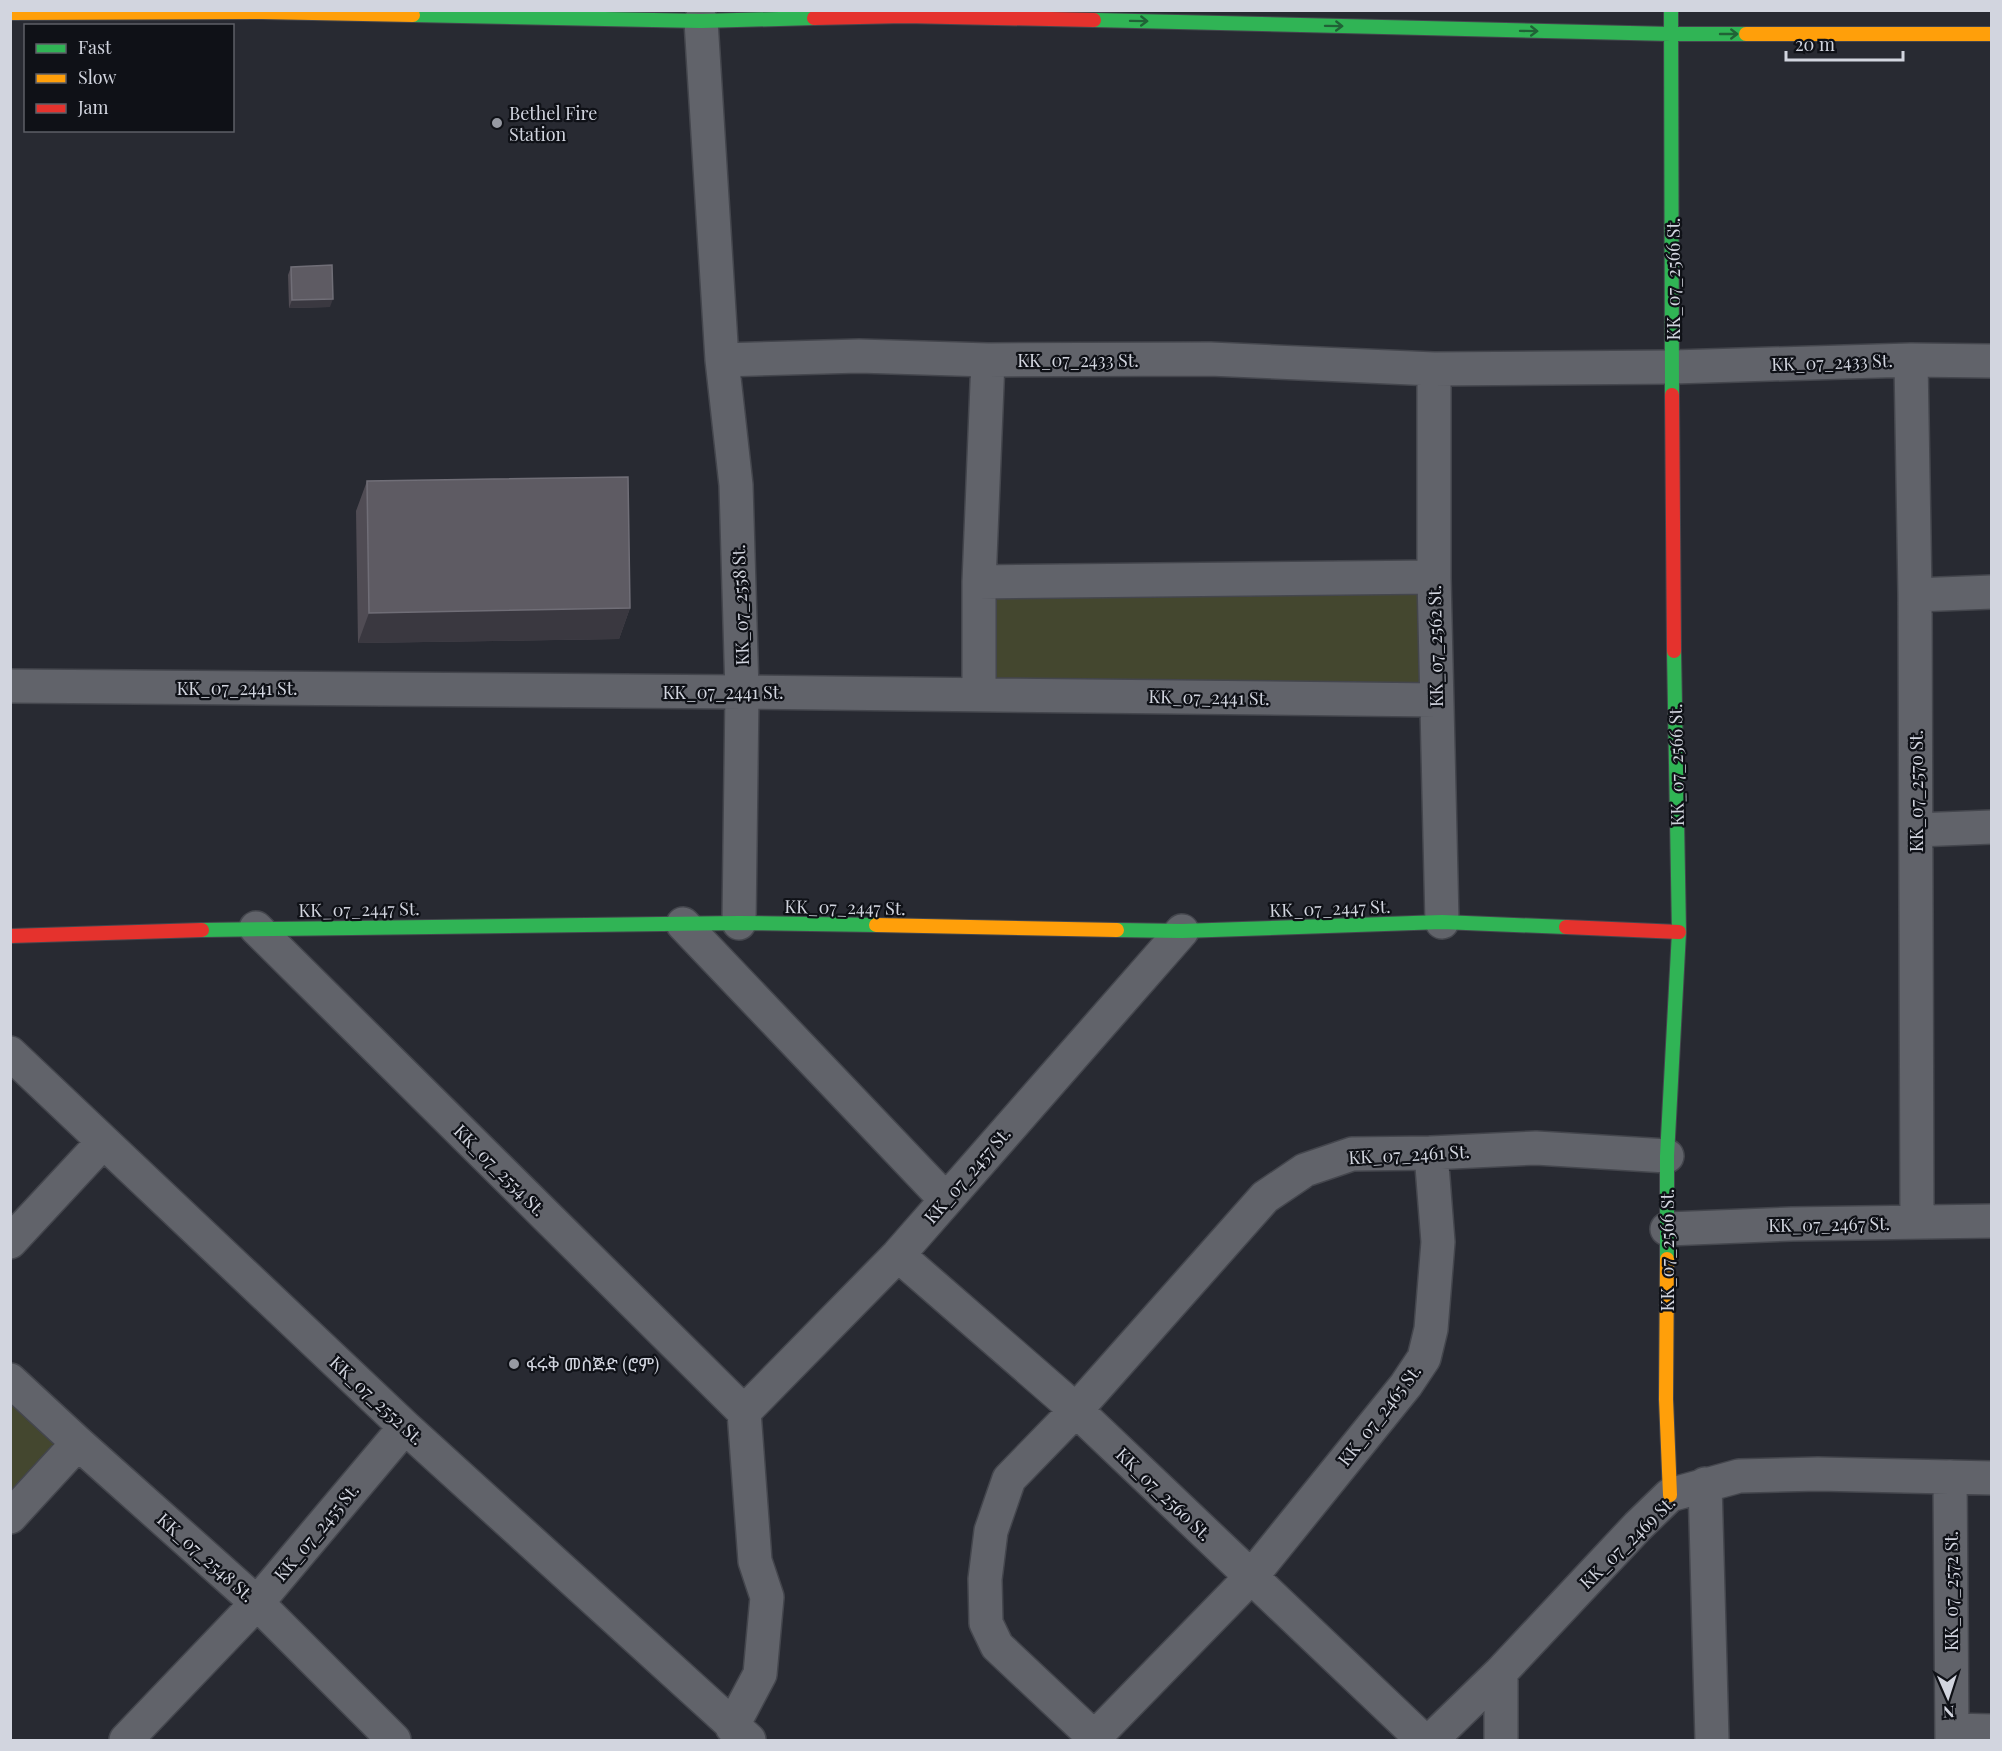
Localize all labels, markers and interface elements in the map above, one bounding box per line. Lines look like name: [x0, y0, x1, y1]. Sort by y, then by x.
one-way arrow: [1128, 16, 1148, 27]
one-way arrow: [1323, 20, 1343, 32]
legend: [24, 24, 234, 132]
scale bar: [1786, 24, 1903, 62]
one-way arrow: [1518, 25, 1538, 36]
one-way arrow: [1719, 28, 1739, 40]
text: 20 m: [1795, 32, 1835, 56]
text: Fast: [78, 35, 112, 59]
text: Slow: [78, 65, 116, 89]
text: Jam: [77, 95, 108, 119]
place label: Bethel Fire Station: [509, 101, 597, 146]
marker: Bethel Fire Station: [490, 116, 504, 130]
street label: KK_07_2566 St.: [1661, 218, 1685, 340]
street label: KK_07_2433 St.: [1017, 348, 1139, 372]
street label: KK_07_2433 St.: [1771, 348, 1893, 376]
street label: KK_07_2558 St.: [726, 544, 754, 666]
street label: KK_07_2562 St.: [1422, 585, 1448, 707]
street label: KK_07_2441 St.: [176, 676, 298, 700]
street label: KK_07_2441 St.: [662, 680, 784, 704]
street label: KK_07_2441 St.: [1148, 684, 1270, 710]
street label: KK_07_2566 St.: [1663, 703, 1689, 827]
street label: KK_07_2570 St.: [1904, 730, 1928, 852]
street label: KK_07_2447 St.: [784, 894, 906, 920]
street label: KK_07_2447 St.: [1269, 894, 1391, 922]
street label: KK_07_2447 St.: [298, 896, 420, 922]
street label: KK_07_2554 St.: [449, 1119, 551, 1221]
street label: KK_07_2457 St.: [919, 1122, 1015, 1228]
street label: KK_07_2461 St.: [1348, 1139, 1470, 1169]
street label: KK_07_2566 St.: [1655, 1189, 1679, 1311]
street label: KK_07_2467 St.: [1768, 1211, 1890, 1237]
street label: KK_07_2552 St.: [325, 1350, 429, 1450]
place label: ፋሩቅ መስጅድ (ሮም): [526, 1352, 659, 1376]
marker: ፋሩቅ መስጅድ (ሮም): [507, 1357, 521, 1371]
street label: KK_07_2465 St.: [1332, 1359, 1426, 1471]
street label: KK_07_2560 St.: [1111, 1442, 1217, 1546]
street label: KK_07_2455 St.: [268, 1478, 364, 1586]
street label: KK_07_2469 St.: [1574, 1490, 1680, 1594]
street label: KK_07_2548 St.: [152, 1507, 260, 1607]
street label: KK_07_2572 St.: [1939, 1531, 1963, 1651]
north arrow: [1918, 1667, 1978, 1727]
text: N: [1942, 1702, 1955, 1723]

